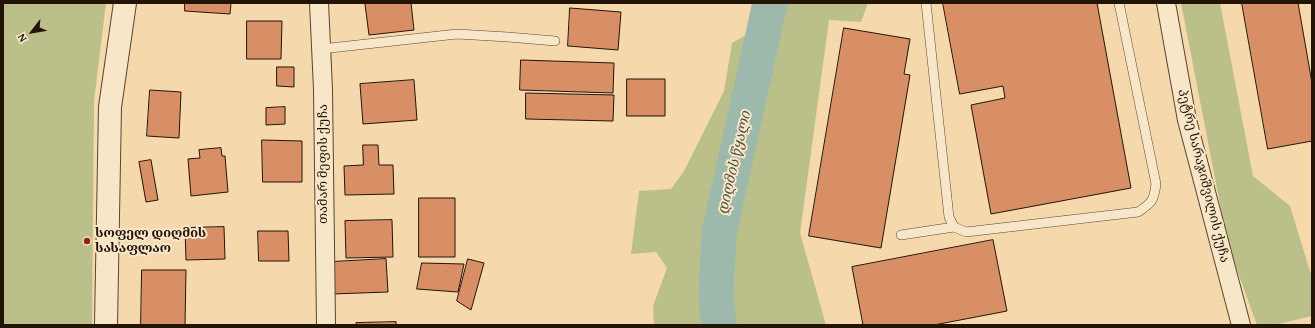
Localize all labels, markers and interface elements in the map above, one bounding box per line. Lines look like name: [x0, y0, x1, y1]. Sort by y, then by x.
north arrow: [12, 12, 52, 52]
text: N: [13, 31, 30, 45]
street label: პეტრე სარაჯიშვილის ქუჩა: [1174, 88, 1232, 264]
street label: თამარ მეფის ქუჩა: [316, 104, 332, 224]
water label: დიღმის წყალი: [715, 110, 755, 216]
place label: სოფელ დიღმის სასაფლაო: [95, 226, 206, 257]
marker: სოფელ დიღმის სასაფლაო: [82, 236, 92, 246]

